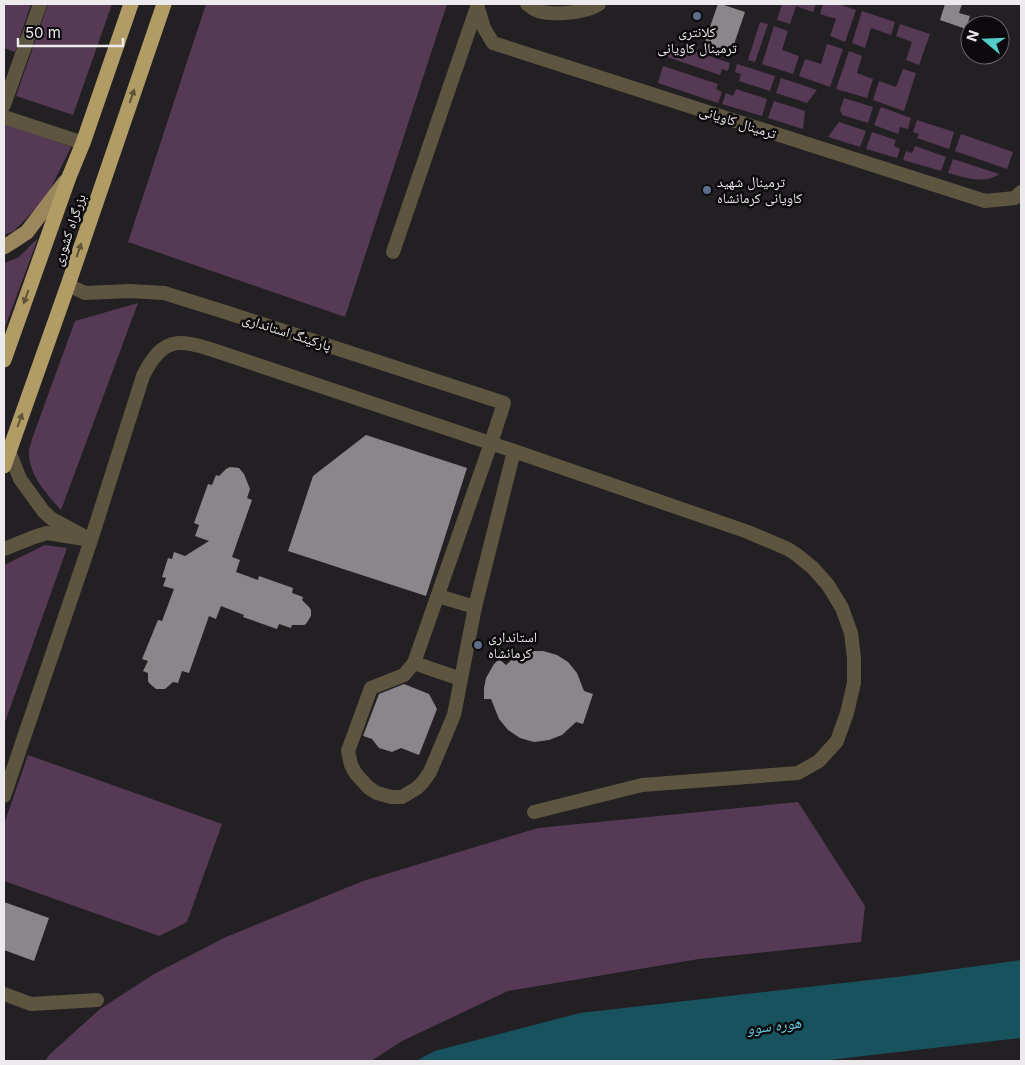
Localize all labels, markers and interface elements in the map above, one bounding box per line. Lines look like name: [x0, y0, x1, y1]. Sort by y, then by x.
marker: کلانتری ترمینال کاویانی: [691, 10, 703, 22]
scale bar: [18, 15, 122, 47]
north arrow: [960, 15, 1010, 65]
text: 50 m: [25, 23, 61, 42]
place label: کلانتری ترمینال کاویانی: [657, 23, 737, 57]
text: N: [962, 28, 982, 43]
one-way arrow: [128, 88, 136, 103]
street label: ترمینال کاویانی: [697, 101, 779, 143]
place label: ترمینال شهید کاویانی کرمانشاه: [717, 173, 803, 207]
marker: ترمینال شهید کاویانی کرمانشاه: [701, 184, 713, 196]
street label: بزرگراه کشوری: [48, 191, 90, 268]
one-way arrow: [76, 242, 84, 257]
one-way arrow: [22, 290, 30, 305]
street label: پارکینگ استانداری: [240, 309, 334, 355]
one-way arrow: [16, 412, 24, 427]
place label: استانداری کرمانشاه: [488, 628, 537, 662]
marker: استانداری کرمانشاه: [472, 639, 484, 651]
water label: هوره سوو: [745, 1013, 803, 1038]

